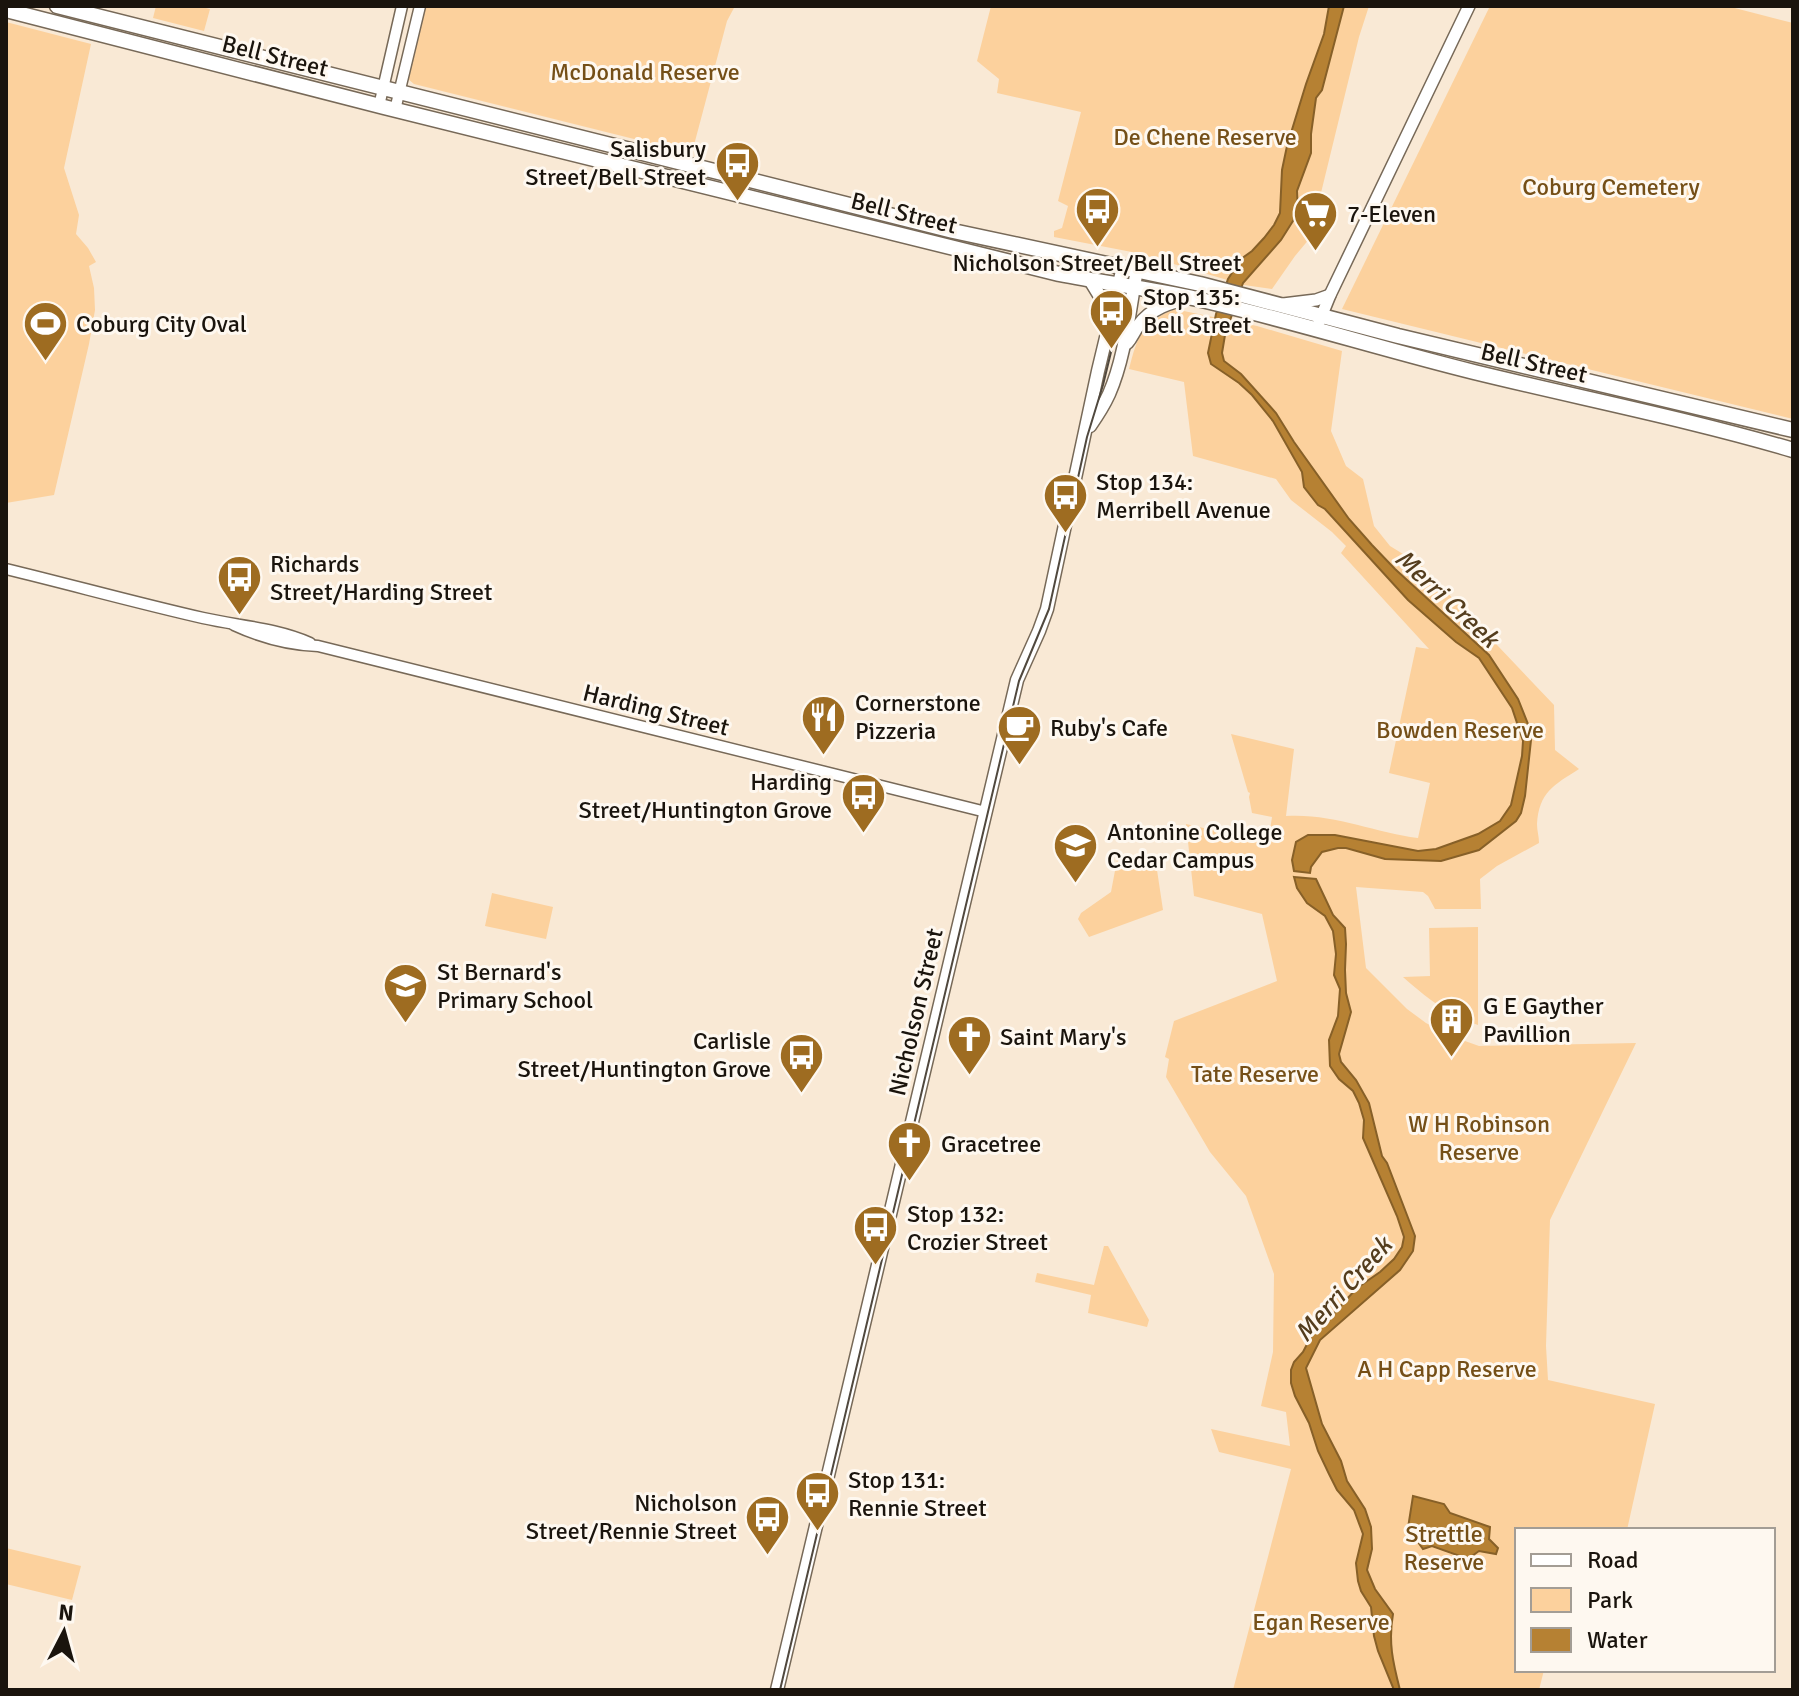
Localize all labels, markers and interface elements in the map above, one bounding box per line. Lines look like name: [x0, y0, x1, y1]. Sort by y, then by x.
street label: Bell Street: [219, 28, 331, 84]
park label: McDonald Reserve: [550, 57, 740, 87]
park label: De Chene Reserve: [1113, 122, 1297, 152]
place label: Salisbury Street/Bell Street: [525, 134, 706, 192]
bus stop icon: Salisbury Street/Bell Street: [713, 139, 761, 202]
park label: Coburg Cemetery: [1522, 172, 1700, 202]
street label: Bell Street: [848, 185, 960, 241]
bus stop icon: Nicholson Street/Bell Street: [1073, 185, 1121, 248]
supermarket icon: 7-Eleven: [1292, 190, 1340, 253]
place label: 7-Eleven: [1347, 199, 1436, 229]
place label: Nicholson Street/Bell Street: [953, 248, 1241, 278]
place label: Stop 135: Bell Street: [1143, 282, 1251, 340]
bus stop icon: Stop 135: Bell Street: [1088, 287, 1136, 350]
sports icon: Coburg City Oval: [21, 300, 69, 363]
place label: Coburg City Oval: [76, 309, 247, 339]
street label: Bell Street: [1478, 336, 1590, 390]
place label: Stop 134: Merribell Avenue: [1096, 467, 1271, 525]
bus stop icon: Stop 134: Merribell Avenue: [1041, 472, 1089, 535]
water label: Merri Creek: [1388, 543, 1506, 656]
place label: Richards Street/Harding Street: [270, 549, 492, 607]
bus stop icon: Richards Street/Harding Street: [215, 554, 263, 617]
street label: Harding Street: [580, 677, 732, 743]
place label: Cornerstone Pizzeria: [855, 688, 981, 746]
restaurant icon: Cornerstone Pizzeria: [800, 693, 848, 756]
cafe icon: Ruby's Cafe: [995, 704, 1043, 767]
place label: Ruby's Cafe: [1050, 713, 1168, 743]
park label: Bowden Reserve: [1376, 715, 1544, 745]
place label: Harding Street/Huntington Grove: [578, 767, 832, 825]
bus stop icon: Harding Street/Huntington Grove: [839, 772, 887, 835]
place label: Antonine College Cedar Campus: [1107, 817, 1283, 875]
school or university icon: Antonine College Cedar Campus: [1052, 822, 1100, 885]
street label: Nicholson Street: [882, 926, 950, 1098]
place label: St Bernard's Primary School: [437, 957, 593, 1015]
school or university icon: St Bernard's Primary School: [382, 962, 430, 1025]
place label: G E Gayther Pavillion: [1483, 991, 1604, 1049]
building icon: G E Gayther Pavillion: [1428, 996, 1476, 1059]
church icon: Saint Mary's: [945, 1013, 993, 1076]
place label: Saint Mary's: [1000, 1022, 1126, 1052]
place label: Carlisle Street/Huntington Grove: [517, 1026, 771, 1084]
bus stop icon: Carlisle Street/Huntington Grove: [778, 1031, 826, 1094]
park label: Tate Reserve: [1191, 1059, 1319, 1089]
park label: W H Robinson Reserve: [1408, 1109, 1550, 1167]
church icon: Gracetree: [886, 1120, 934, 1183]
place label: Gracetree: [941, 1129, 1041, 1159]
place label: Stop 132: Crozier Street: [907, 1199, 1048, 1257]
bus stop icon: Stop 132: Crozier Street: [852, 1204, 900, 1267]
water label: Merri Creek: [1288, 1229, 1401, 1349]
park label: A H Capp Reserve: [1357, 1354, 1537, 1384]
place label: Stop 131: Rennie Street: [848, 1465, 987, 1523]
bus stop icon: Stop 131: Rennie Street: [793, 1470, 841, 1533]
place label: Nicholson Street/Rennie Street: [526, 1488, 737, 1546]
bus stop icon: Nicholson Street/Rennie Street: [744, 1493, 792, 1556]
park label: Strettle Reserve: [1404, 1519, 1484, 1577]
legend: [1515, 1528, 1775, 1672]
text: Road: [1587, 1545, 1638, 1575]
text: Park: [1587, 1585, 1633, 1615]
north arrow: [24, 1592, 104, 1672]
text: N: [57, 1598, 75, 1627]
park label: Egan Reserve: [1252, 1607, 1390, 1637]
text: Water: [1587, 1625, 1648, 1655]

